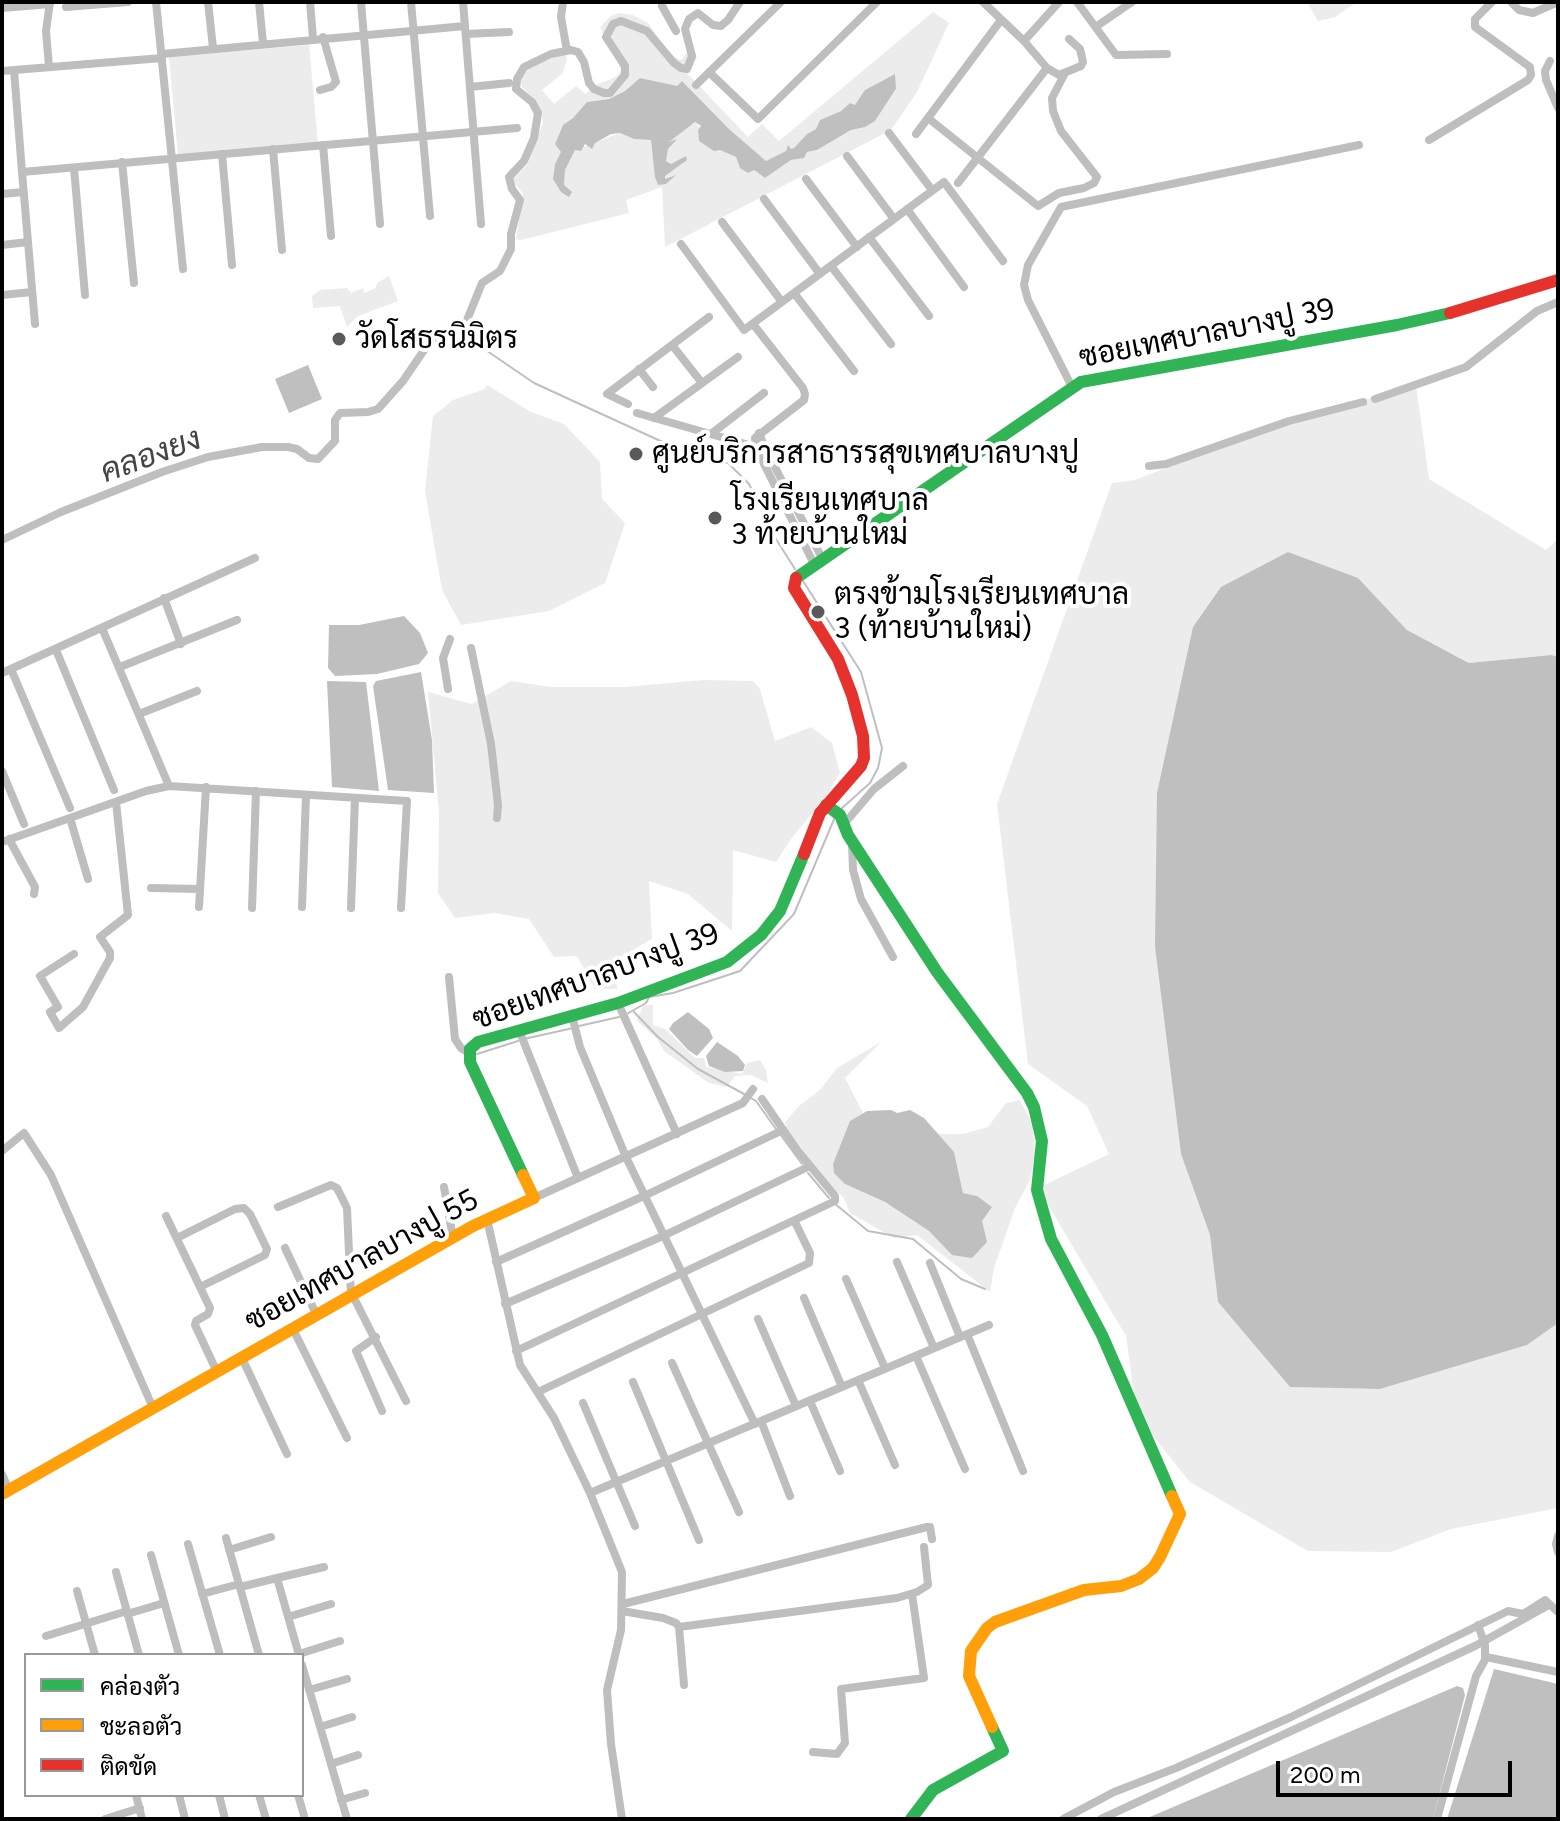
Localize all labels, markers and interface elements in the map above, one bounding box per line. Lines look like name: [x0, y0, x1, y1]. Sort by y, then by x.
street label: ซอยเทศบาลบางปู 39: [1076, 292, 1338, 376]
place label: วัดโสธรนิมิตร: [355, 321, 518, 357]
marker: วัดโสธรนิมิตร: [330, 330, 348, 348]
water label: คลองยง: [96, 420, 206, 492]
place label: ศูนย์บริการสาธารรสุขเทศบาลบางปู: [652, 436, 1079, 472]
marker: ศูนย์บริการสาธารรสุขเทศบาลบางปู: [627, 445, 645, 463]
place label: โรงเรียนเทศบาล 3 ท้ายบ้านใหม่: [731, 483, 929, 554]
marker: โรงเรียนเทศบาล 3 ท้ายบ้านใหม่: [706, 509, 724, 527]
place label: ตรงข้ามโรงเรียนเทศบาล 3 (ท้ายบ้านใหม่): [834, 577, 1129, 648]
marker: ตรงข้ามโรงเรียนเทศบาล 3 (ท้ายบ้านใหม่): [809, 603, 827, 621]
street label: ซอยเทศบาลบางปู 39: [468, 916, 724, 1038]
street label: ซอยเทศบาลบางปู 55: [239, 1182, 485, 1340]
legend: [24, 1653, 304, 1797]
text: คล่องตัว: [100, 1672, 180, 1701]
text: ชะลอตัว: [100, 1712, 182, 1741]
scale bar: [1280, 1745, 1516, 1795]
text: ติดขัด: [100, 1752, 157, 1781]
text: 200 m: [1290, 1760, 1361, 1789]

